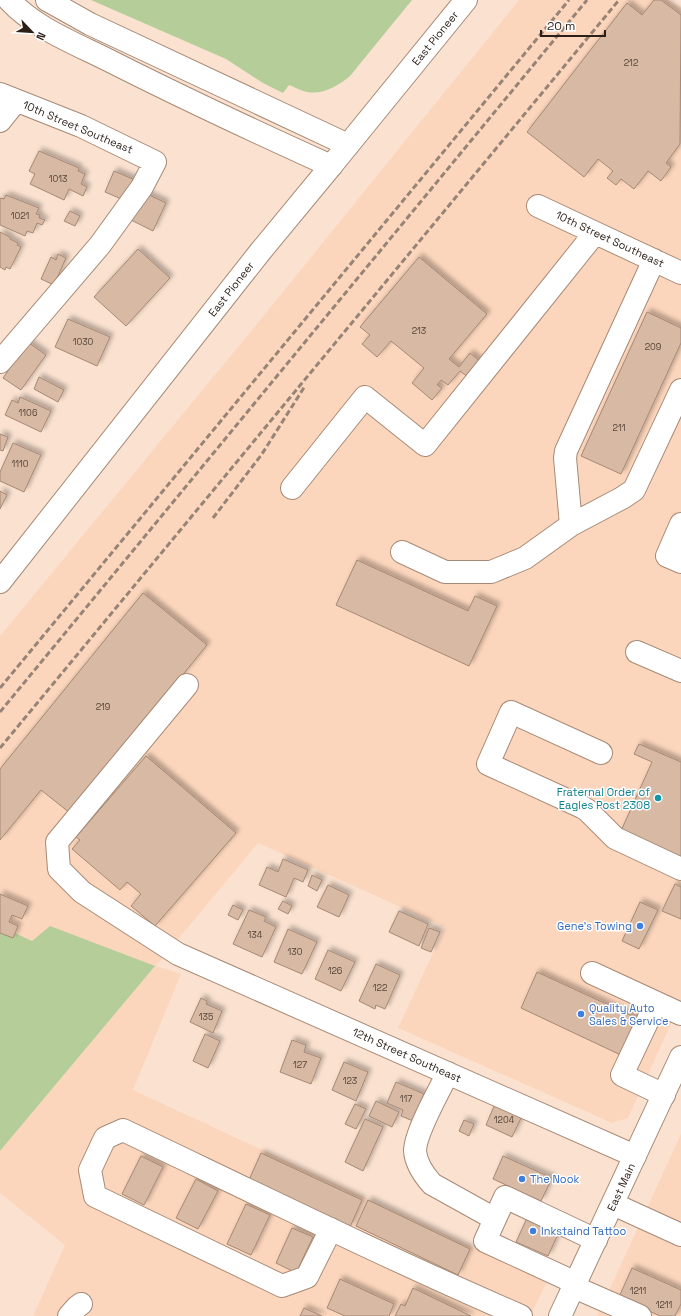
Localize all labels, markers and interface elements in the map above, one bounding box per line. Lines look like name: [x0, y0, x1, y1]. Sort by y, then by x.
street label: East Pioneer: [409, 8, 461, 68]
north arrow: [12, 12, 52, 52]
scale bar: [541, 12, 605, 38]
text: 20 m: [547, 18, 575, 34]
text: N: [33, 30, 49, 43]
house number: 212: [624, 57, 638, 69]
street label: 10th Street Southeast: [21, 97, 135, 157]
house number: 1013: [49, 173, 67, 185]
street label: 10th Street Southeast: [553, 208, 667, 270]
house number: 1021: [11, 210, 30, 222]
street label: East Pioneer: [205, 259, 257, 319]
house number: 213: [412, 325, 426, 337]
house number: 1030: [73, 336, 94, 348]
house number: 209: [645, 341, 661, 353]
house number: 1106: [19, 407, 38, 419]
house number: 211: [613, 422, 626, 434]
house number: 1110: [11, 458, 29, 470]
house number: 219: [96, 701, 110, 713]
place label: Fraternal Order of Eagles Post 2308: [557, 785, 650, 812]
marker: Fraternal Order of Eagles Post 2308: [653, 793, 663, 803]
place label: Gene's Towing: [557, 919, 632, 933]
marker: Gene's Towing: [635, 921, 645, 931]
house number: 134: [248, 929, 263, 941]
house number: 130: [288, 946, 303, 958]
house number: 126: [328, 965, 343, 977]
house number: 122: [373, 982, 387, 994]
place label: Quality Auto Sales & Service: [589, 1001, 668, 1028]
marker: Quality Auto Sales & Service: [576, 1009, 586, 1019]
house number: 135: [199, 1011, 213, 1023]
street label: 12th Street Southeast: [350, 1025, 464, 1085]
house number: 127: [293, 1059, 307, 1071]
house number: 123: [343, 1075, 357, 1087]
house number: 117: [400, 1093, 412, 1105]
house number: 1204: [494, 1114, 515, 1126]
street label: East Main: [604, 1161, 638, 1213]
place label: The Nook: [530, 1172, 579, 1186]
marker: The Nook: [517, 1174, 527, 1184]
place label: Inkstaind Tattoo: [541, 1224, 627, 1238]
marker: Inkstaind Tattoo: [528, 1226, 538, 1236]
house number: 1211: [630, 1285, 647, 1297]
house number: 1211: [656, 1299, 673, 1311]

